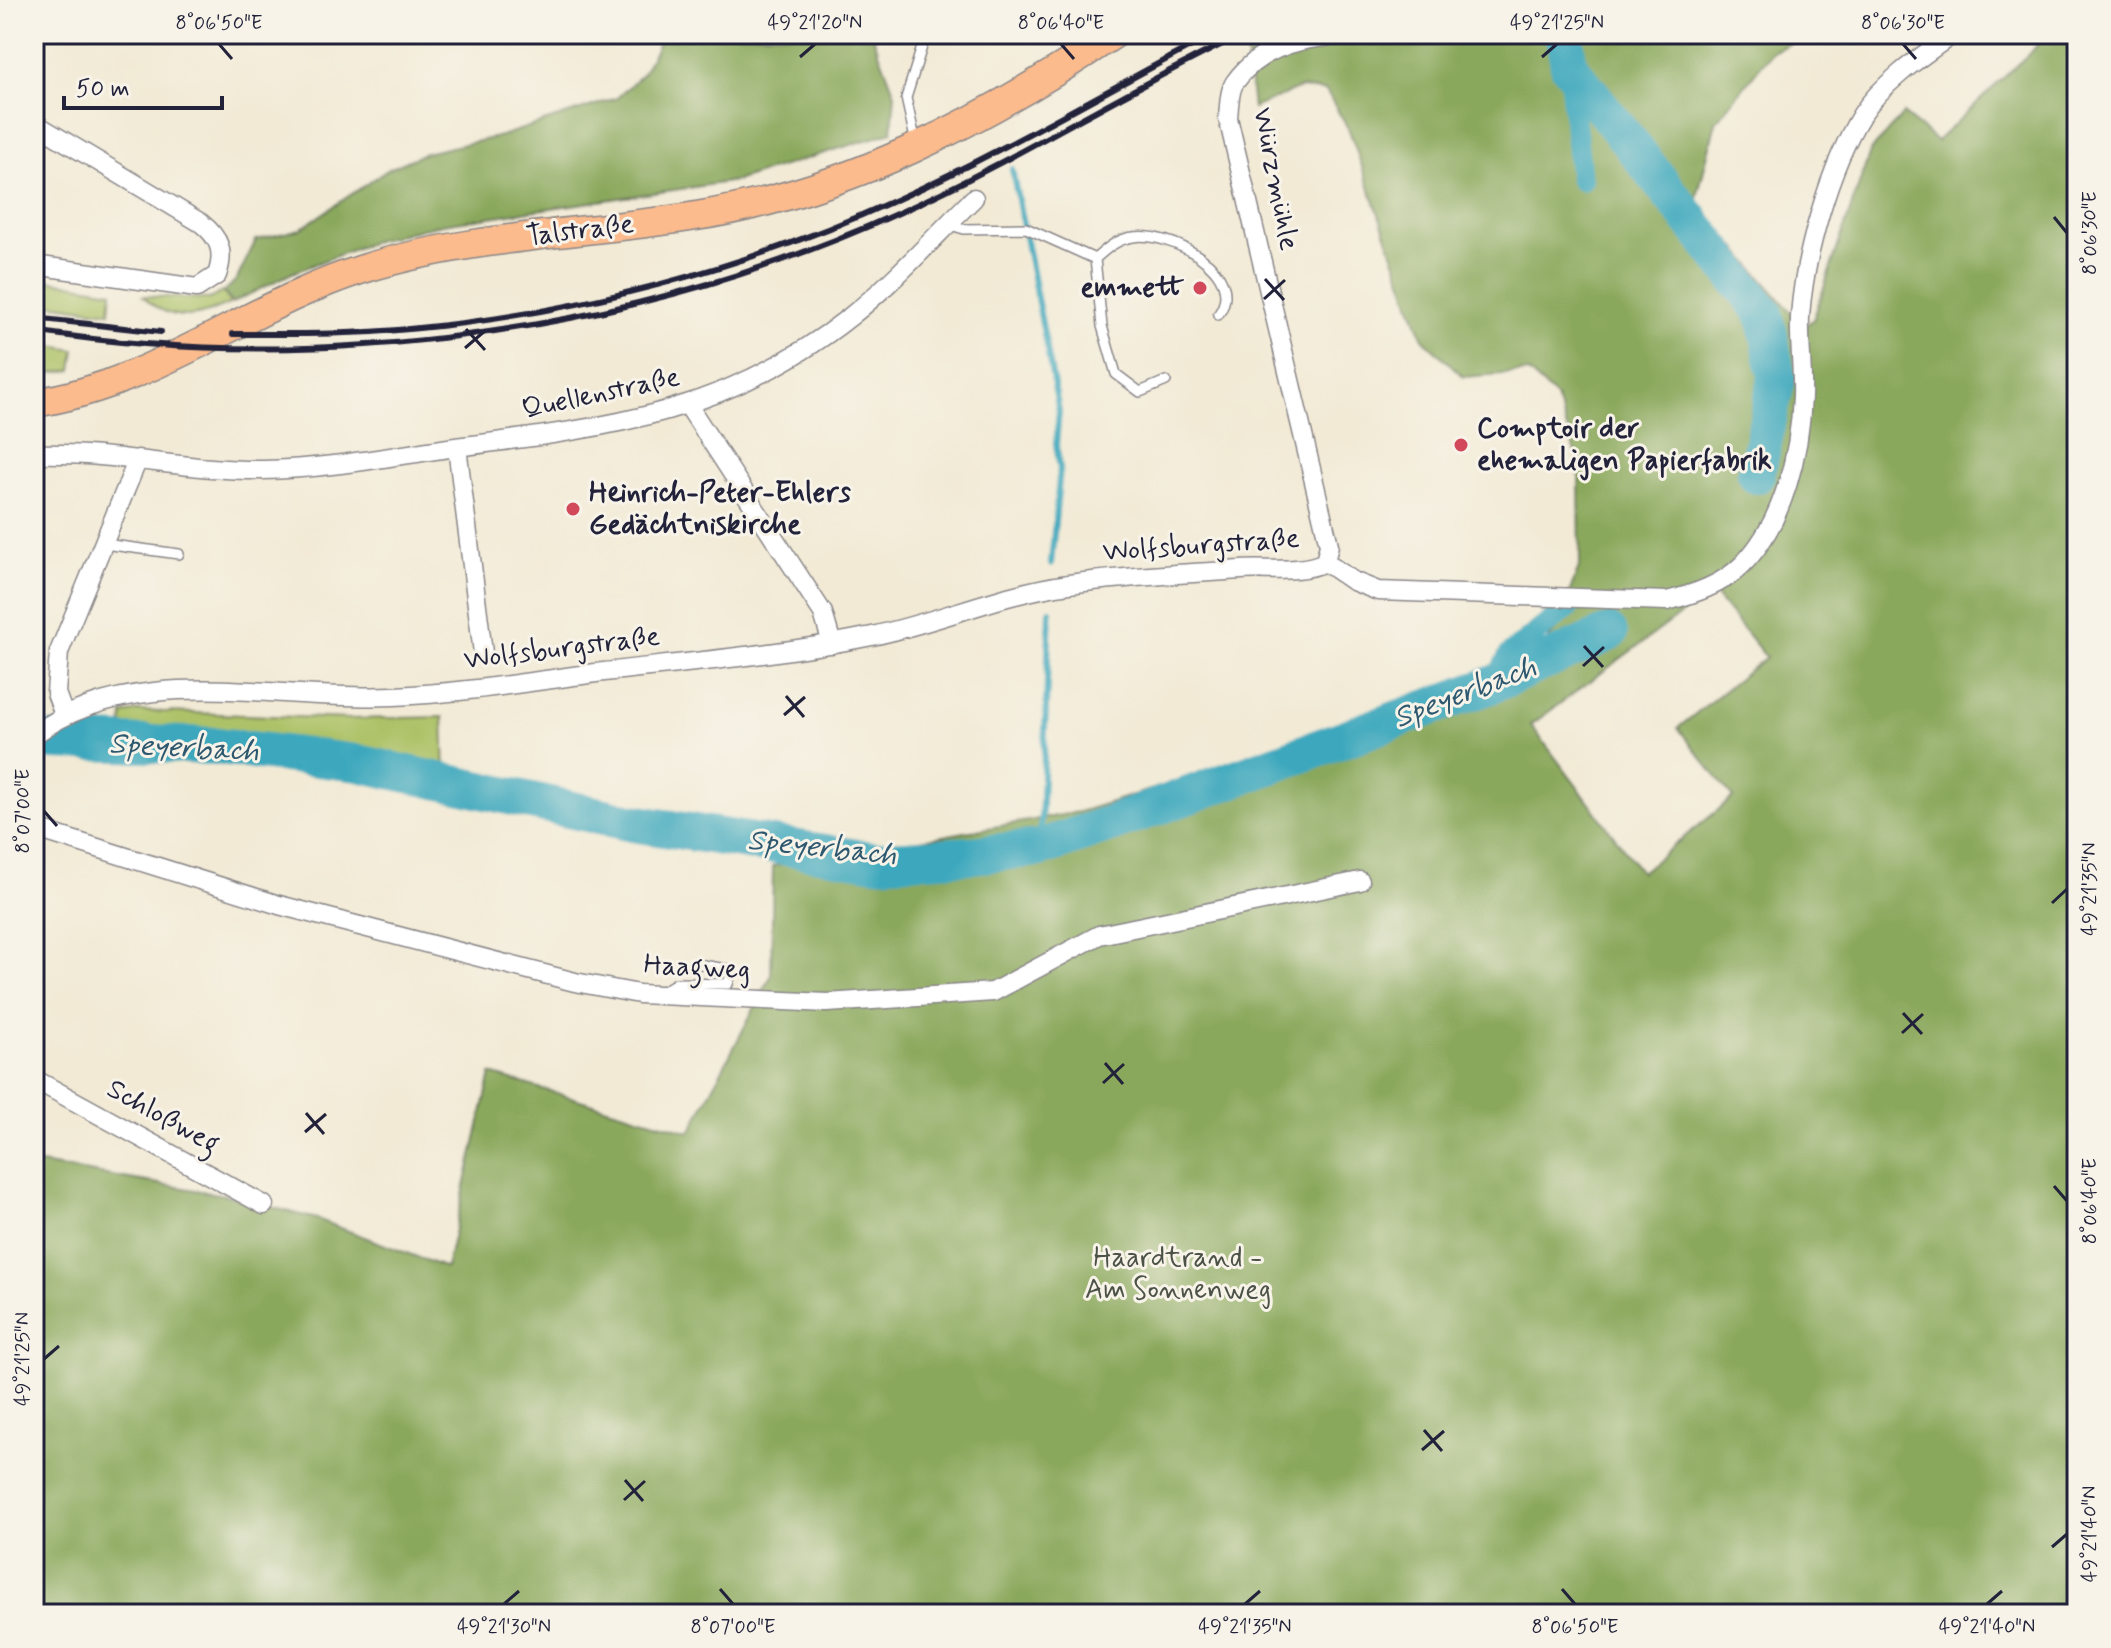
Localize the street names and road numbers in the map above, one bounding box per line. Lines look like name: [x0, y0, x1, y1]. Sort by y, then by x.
street label: Würzmühle: [1243, 104, 1307, 254]
street label: Talstraße: [524, 206, 636, 256]
street label: Quellenstraße: [519, 359, 683, 429]
street label: Wolfsburgstraße: [1101, 521, 1301, 571]
street label: Wolfsburgstraße: [462, 619, 662, 679]
street label: Haagweg: [642, 947, 751, 992]
street label: Schloßweg: [99, 1071, 226, 1166]

